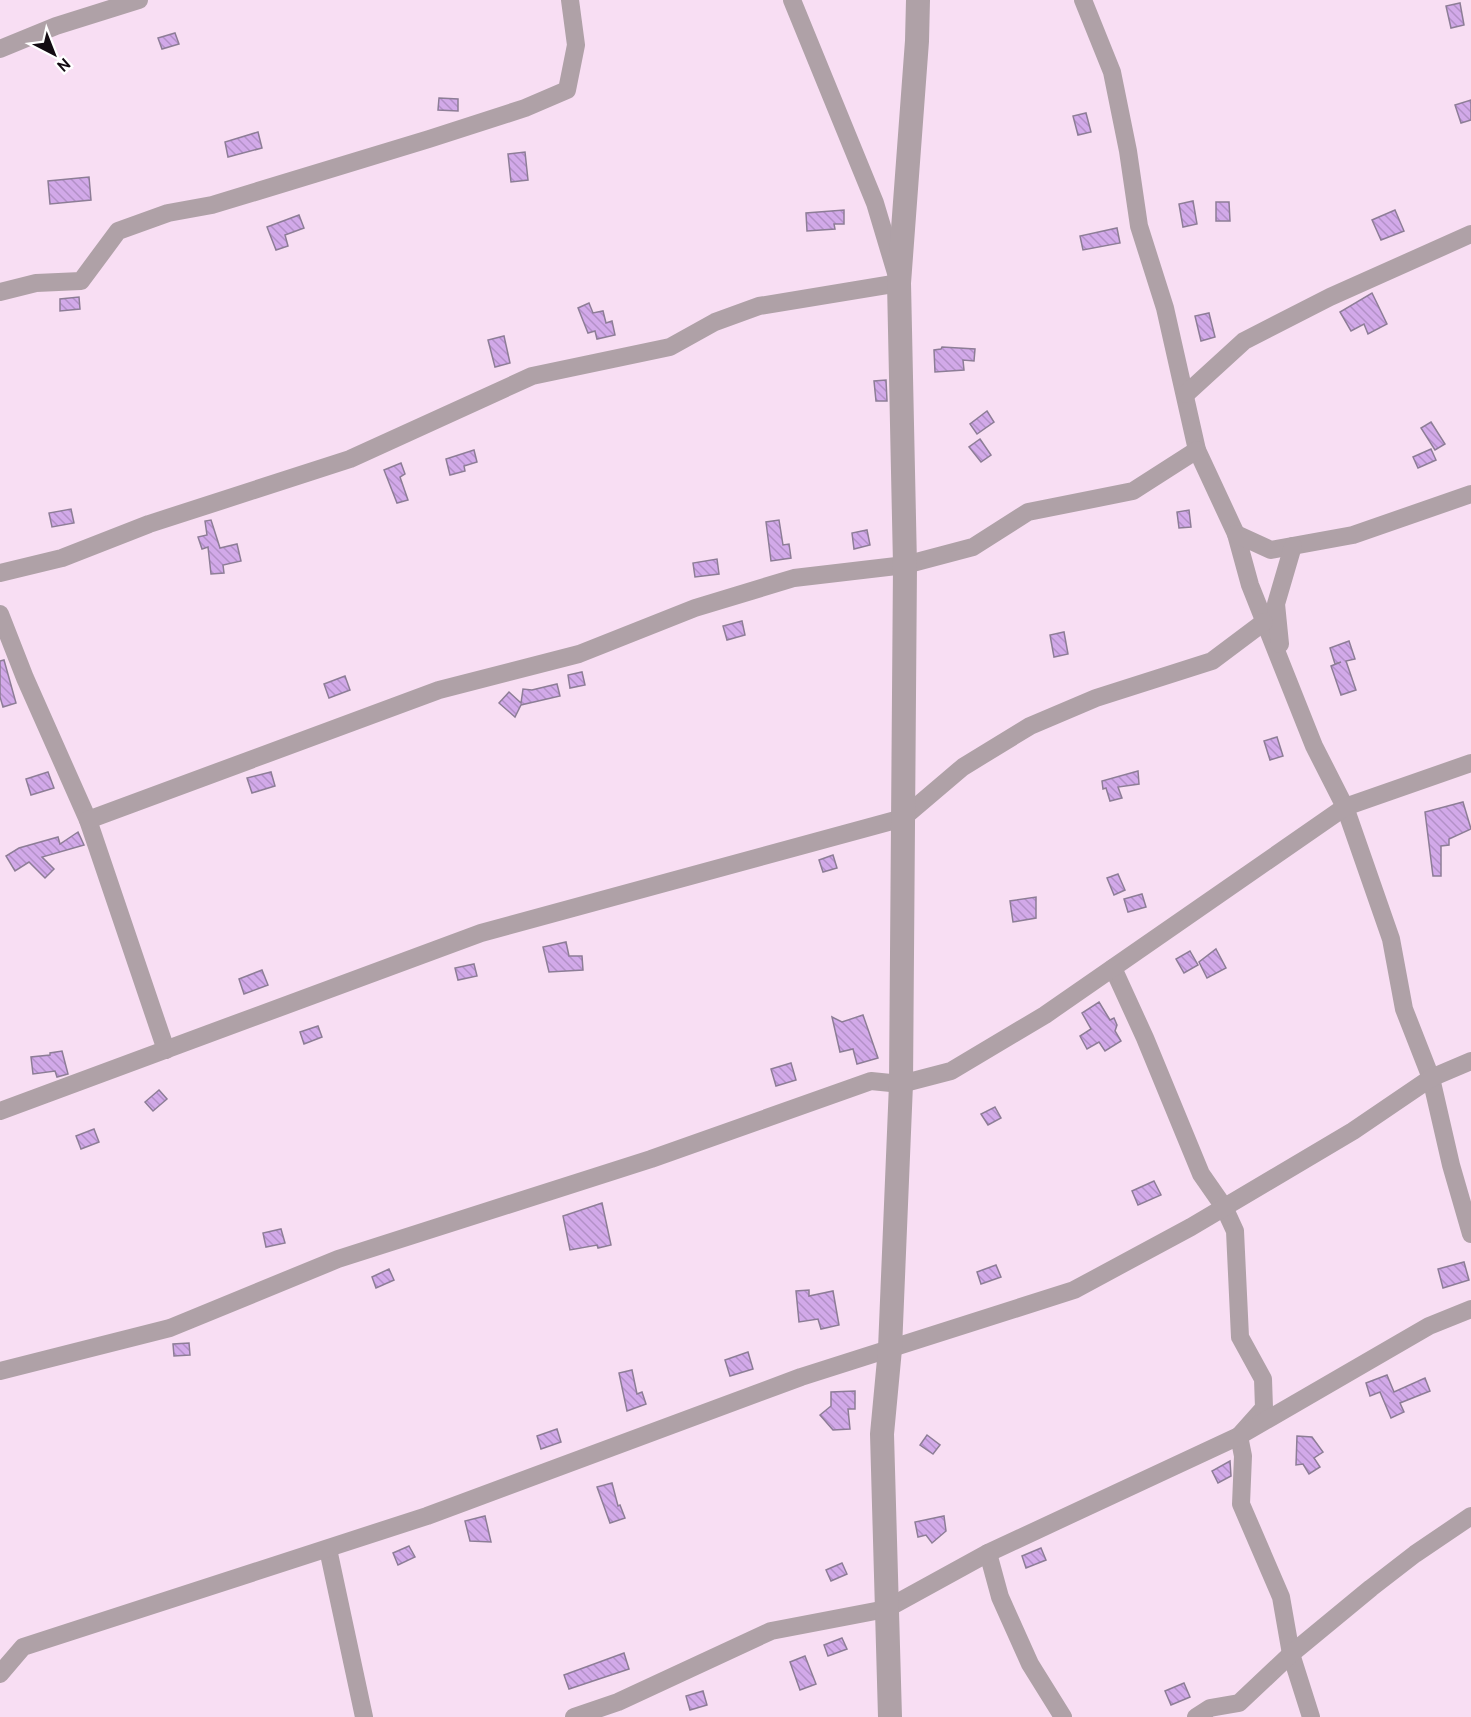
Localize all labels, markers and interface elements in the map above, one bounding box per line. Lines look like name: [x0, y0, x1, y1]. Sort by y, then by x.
north arrow: [24, 24, 84, 84]
text: N: [53, 54, 74, 76]

